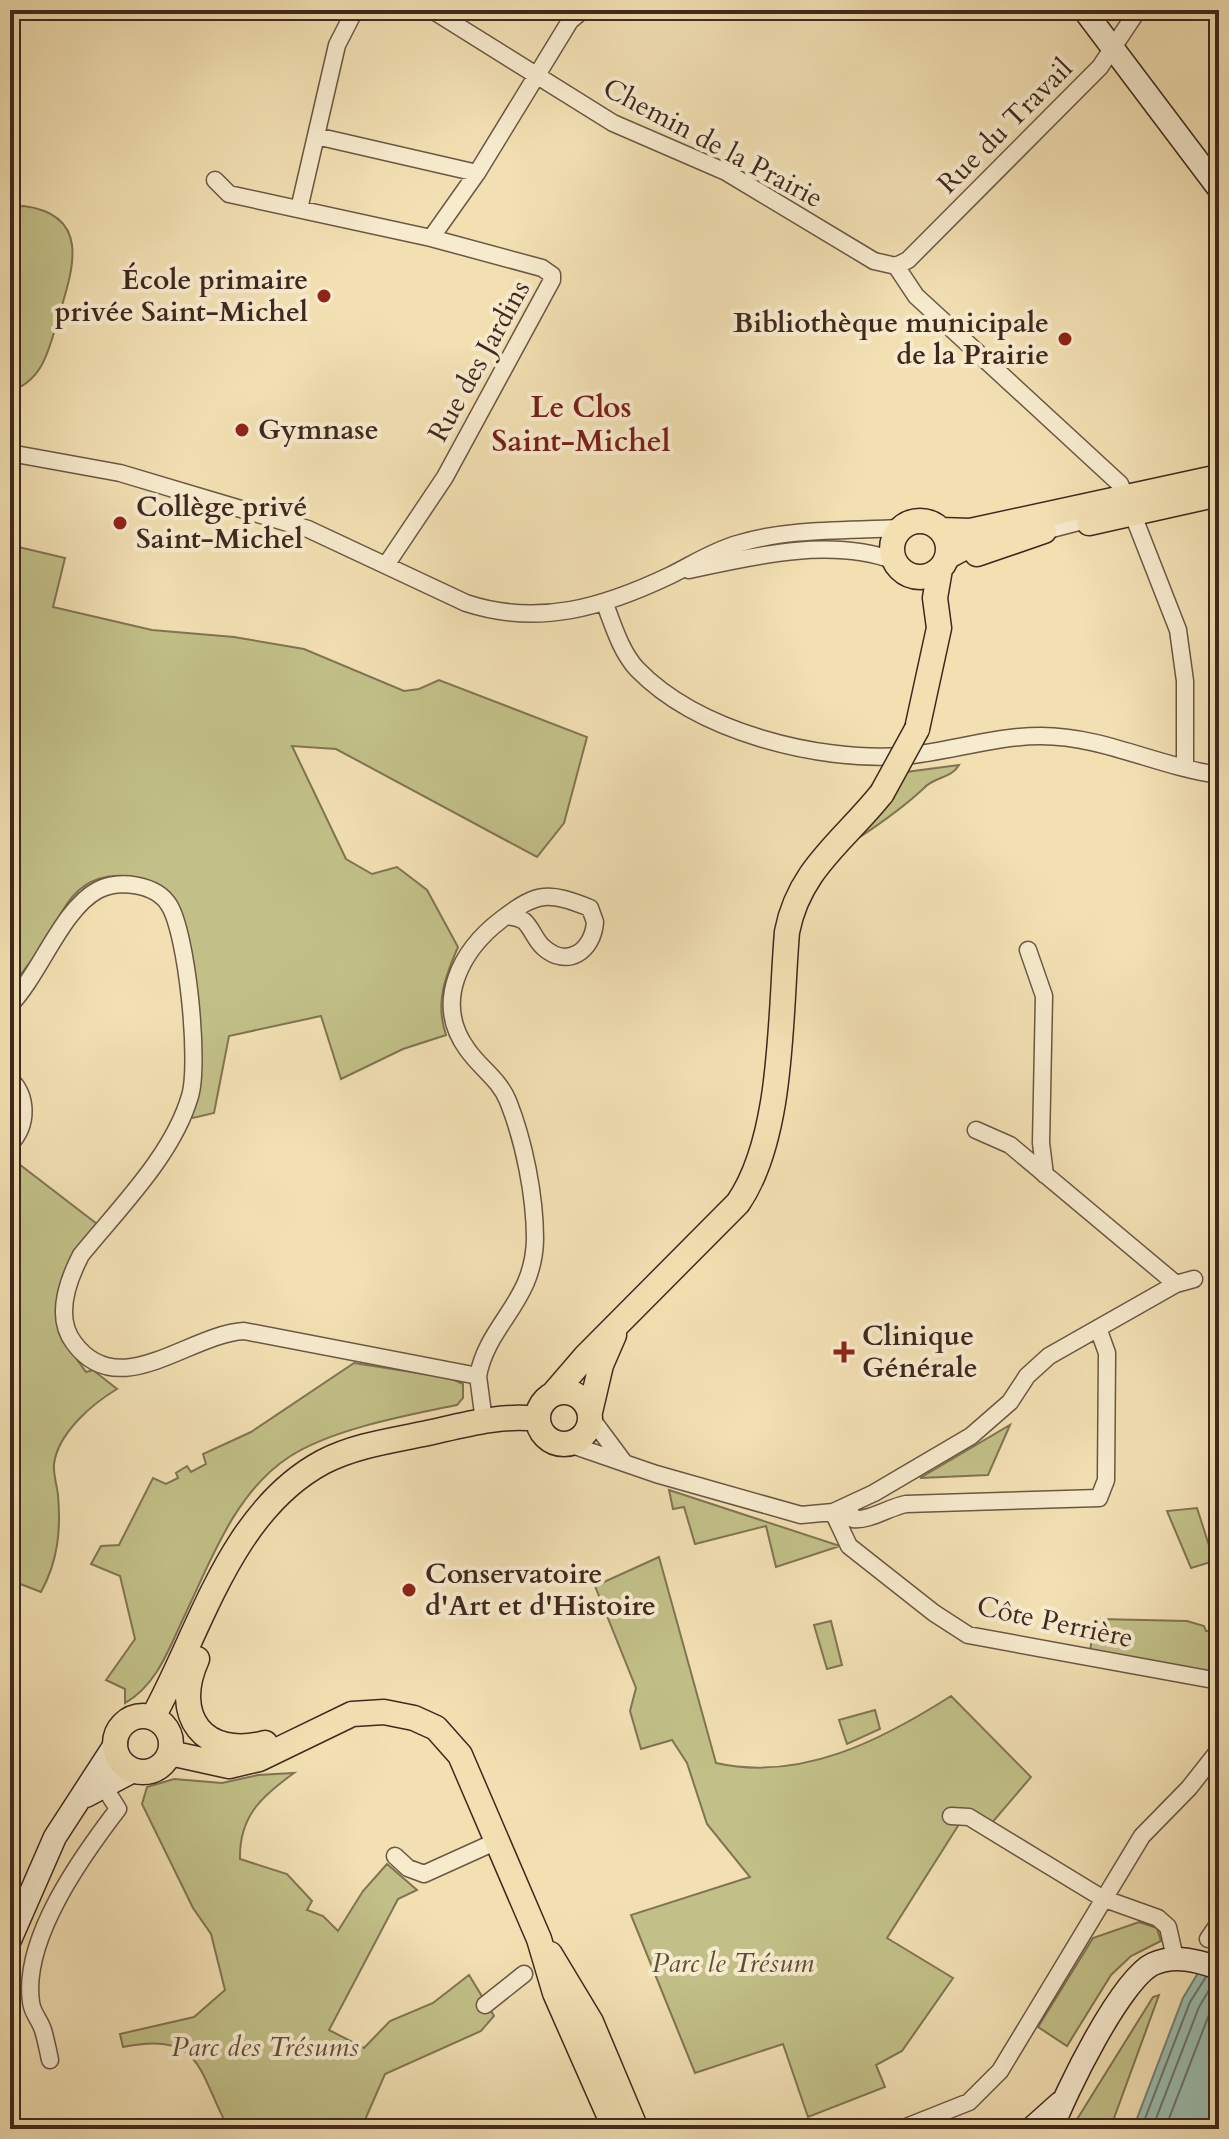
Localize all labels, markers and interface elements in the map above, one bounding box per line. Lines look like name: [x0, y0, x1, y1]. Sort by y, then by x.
street label: Rue du Travail: [929, 50, 1081, 202]
street label: Chemin de la Prairie: [596, 69, 830, 217]
place label: École primaire privée Saint-Michel: [55, 261, 308, 331]
street label: Rue des Jardins: [419, 273, 539, 449]
marker: École primaire privée Saint-Michel: [315, 287, 333, 305]
place label: Bibliothèque municipale de la Prairie: [733, 304, 1049, 374]
marker: Bibliothèque municipale de la Prairie: [1056, 330, 1074, 348]
district label: Le Clos Saint-Michel: [492, 387, 671, 462]
place label: Gymnase: [258, 411, 379, 449]
marker: Gymnase: [233, 421, 251, 439]
place label: Collège privé Saint-Michel: [136, 488, 307, 558]
marker: Collège privé Saint-Michel: [111, 514, 129, 532]
place label: Clinique Générale: [862, 1317, 978, 1387]
marker: Clinique Générale: [833, 1341, 855, 1363]
place label: Conservatoire d'Art et d'Histoire: [425, 1555, 656, 1625]
marker: Conservatoire d'Art et d'Histoire: [400, 1581, 418, 1599]
street label: Côte Perrière: [973, 1587, 1137, 1657]
park label: Parc le Trésum: [652, 1944, 814, 1982]
park label: Parc des Trésums: [171, 2028, 359, 2066]

